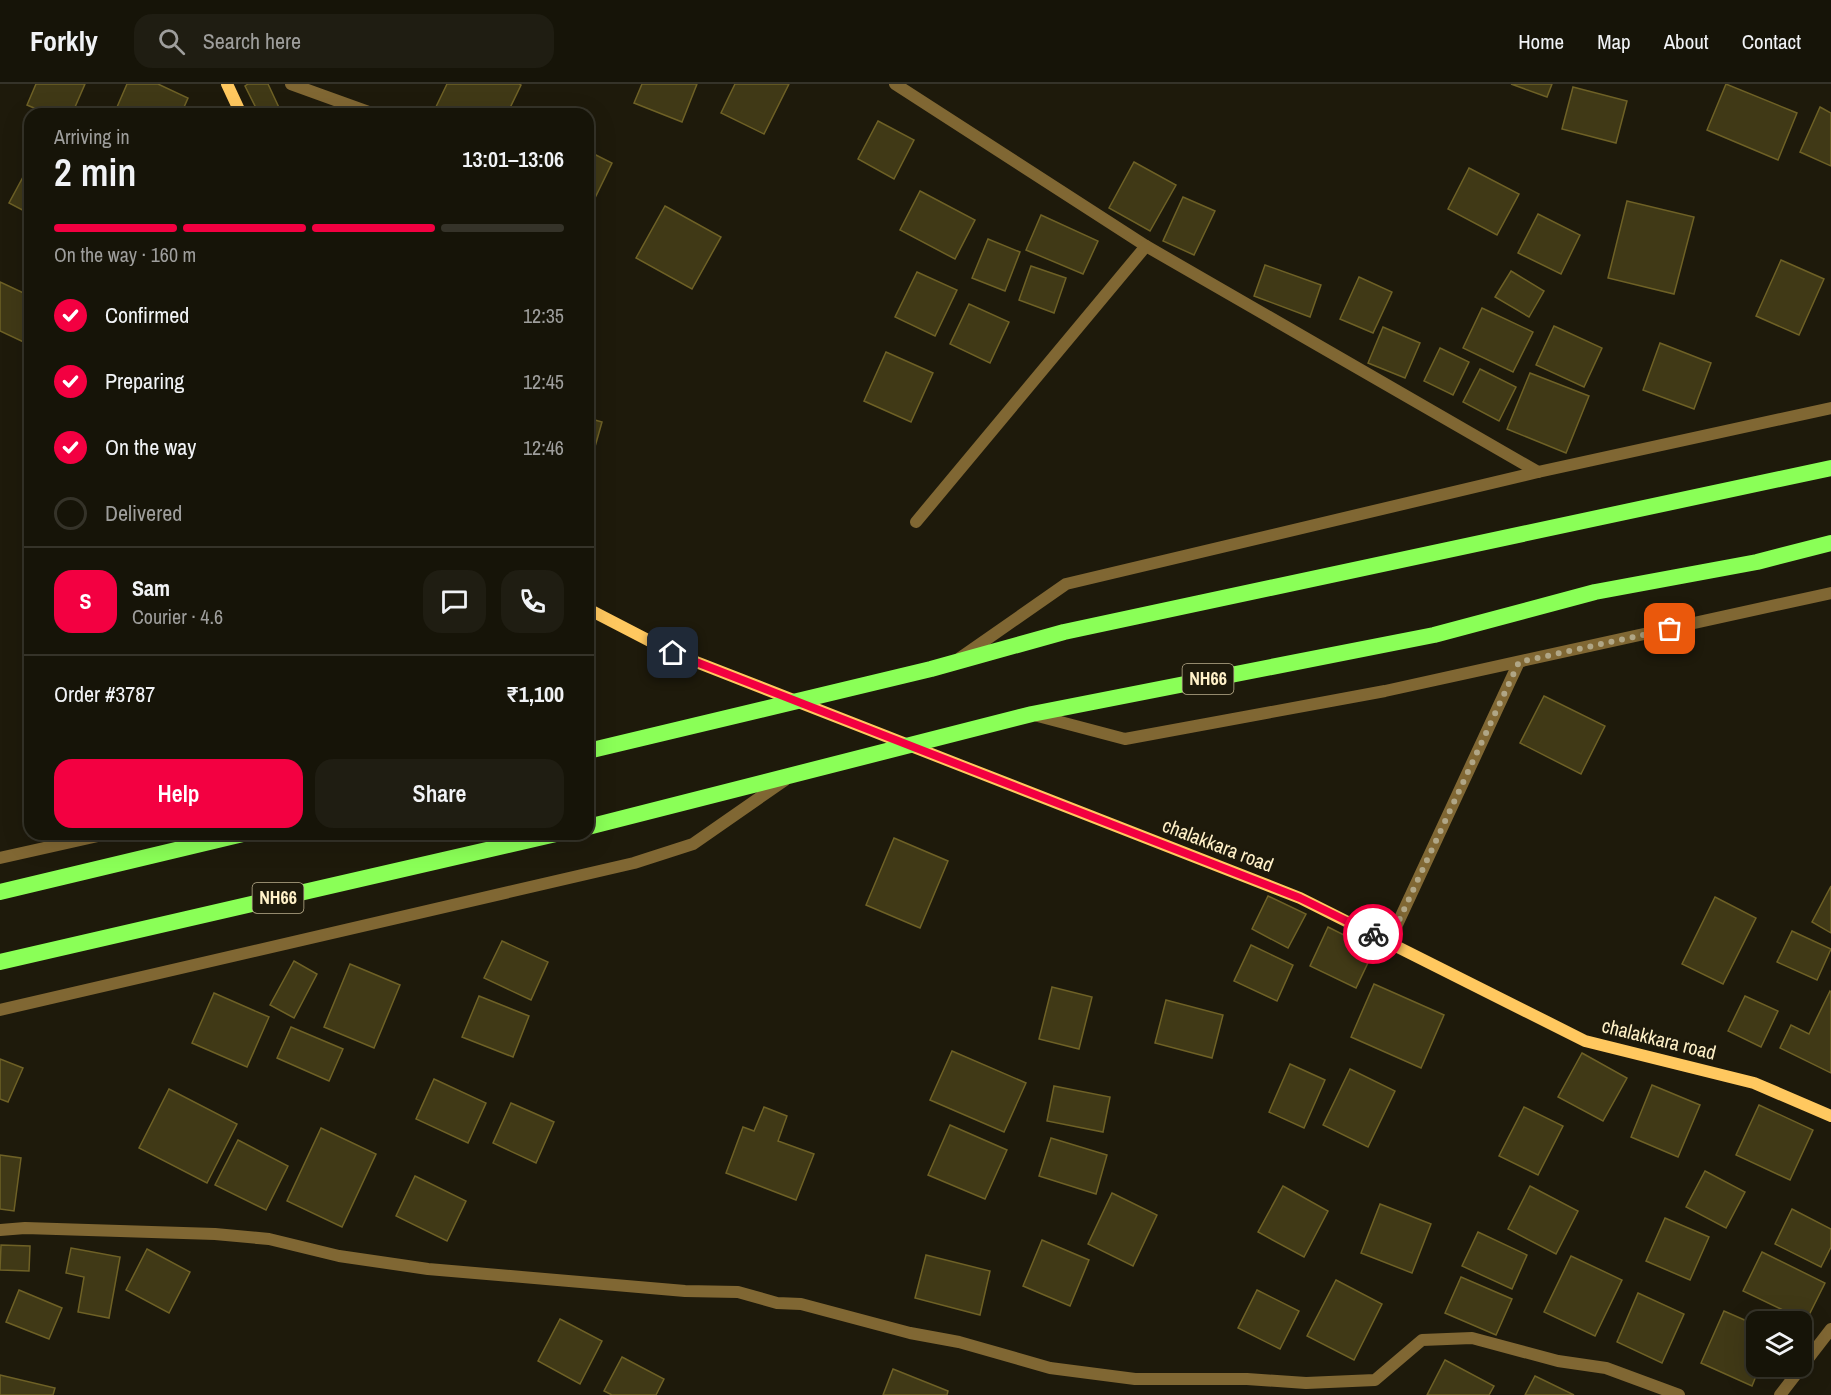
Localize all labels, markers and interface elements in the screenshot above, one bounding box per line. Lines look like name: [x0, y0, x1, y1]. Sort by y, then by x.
search box: [134, 14, 554, 68]
text: Forkly: [30, 22, 98, 60]
icon: search: [155, 25, 188, 58]
text: Search here: [203, 26, 301, 56]
text: Home: [1518, 27, 1564, 56]
text: Map: [1597, 27, 1631, 56]
text: About: [1664, 27, 1709, 56]
text: Contact: [1742, 27, 1801, 56]
text: Arriving in: [54, 123, 130, 150]
text: 13:01–13:06: [462, 144, 564, 174]
text: 2 min: [54, 146, 136, 198]
text: On the way · 160 m: [54, 241, 196, 268]
icon: check: [54, 299, 87, 332]
text: Confirmed: [105, 300, 189, 330]
text: 12:35: [523, 302, 564, 329]
icon: check: [54, 365, 87, 398]
text: Preparing: [105, 366, 184, 396]
text: 12:45: [523, 368, 564, 395]
icon: check: [54, 431, 87, 464]
text: On the way: [105, 432, 196, 462]
text: 12:46: [523, 434, 564, 461]
text: Delivered: [105, 498, 182, 528]
button: chat: [423, 570, 486, 633]
button: phone: [501, 570, 564, 633]
text: Sam: [132, 573, 170, 603]
text: S: [79, 586, 92, 616]
text: Courier · 4.6: [132, 603, 223, 630]
pin: [1644, 603, 1695, 654]
icon: bag: [1653, 612, 1686, 645]
pin: [647, 627, 698, 678]
icon: home: [656, 636, 689, 669]
road number: NH66: [1182, 664, 1234, 694]
text: Order #3787: [54, 679, 155, 709]
text: ₹1,100: [506, 679, 564, 709]
button: Help: [54, 759, 303, 828]
button: Share: [315, 759, 564, 828]
street label: chalakkara road: [1159, 811, 1277, 878]
road number: NH66: [252, 883, 304, 913]
courier: [1343, 904, 1403, 964]
icon: bike: [1357, 918, 1390, 951]
street label: chalakkara road: [1599, 1011, 1719, 1066]
map controls: [1746, 1311, 1812, 1377]
button: layers: [1746, 1311, 1812, 1377]

